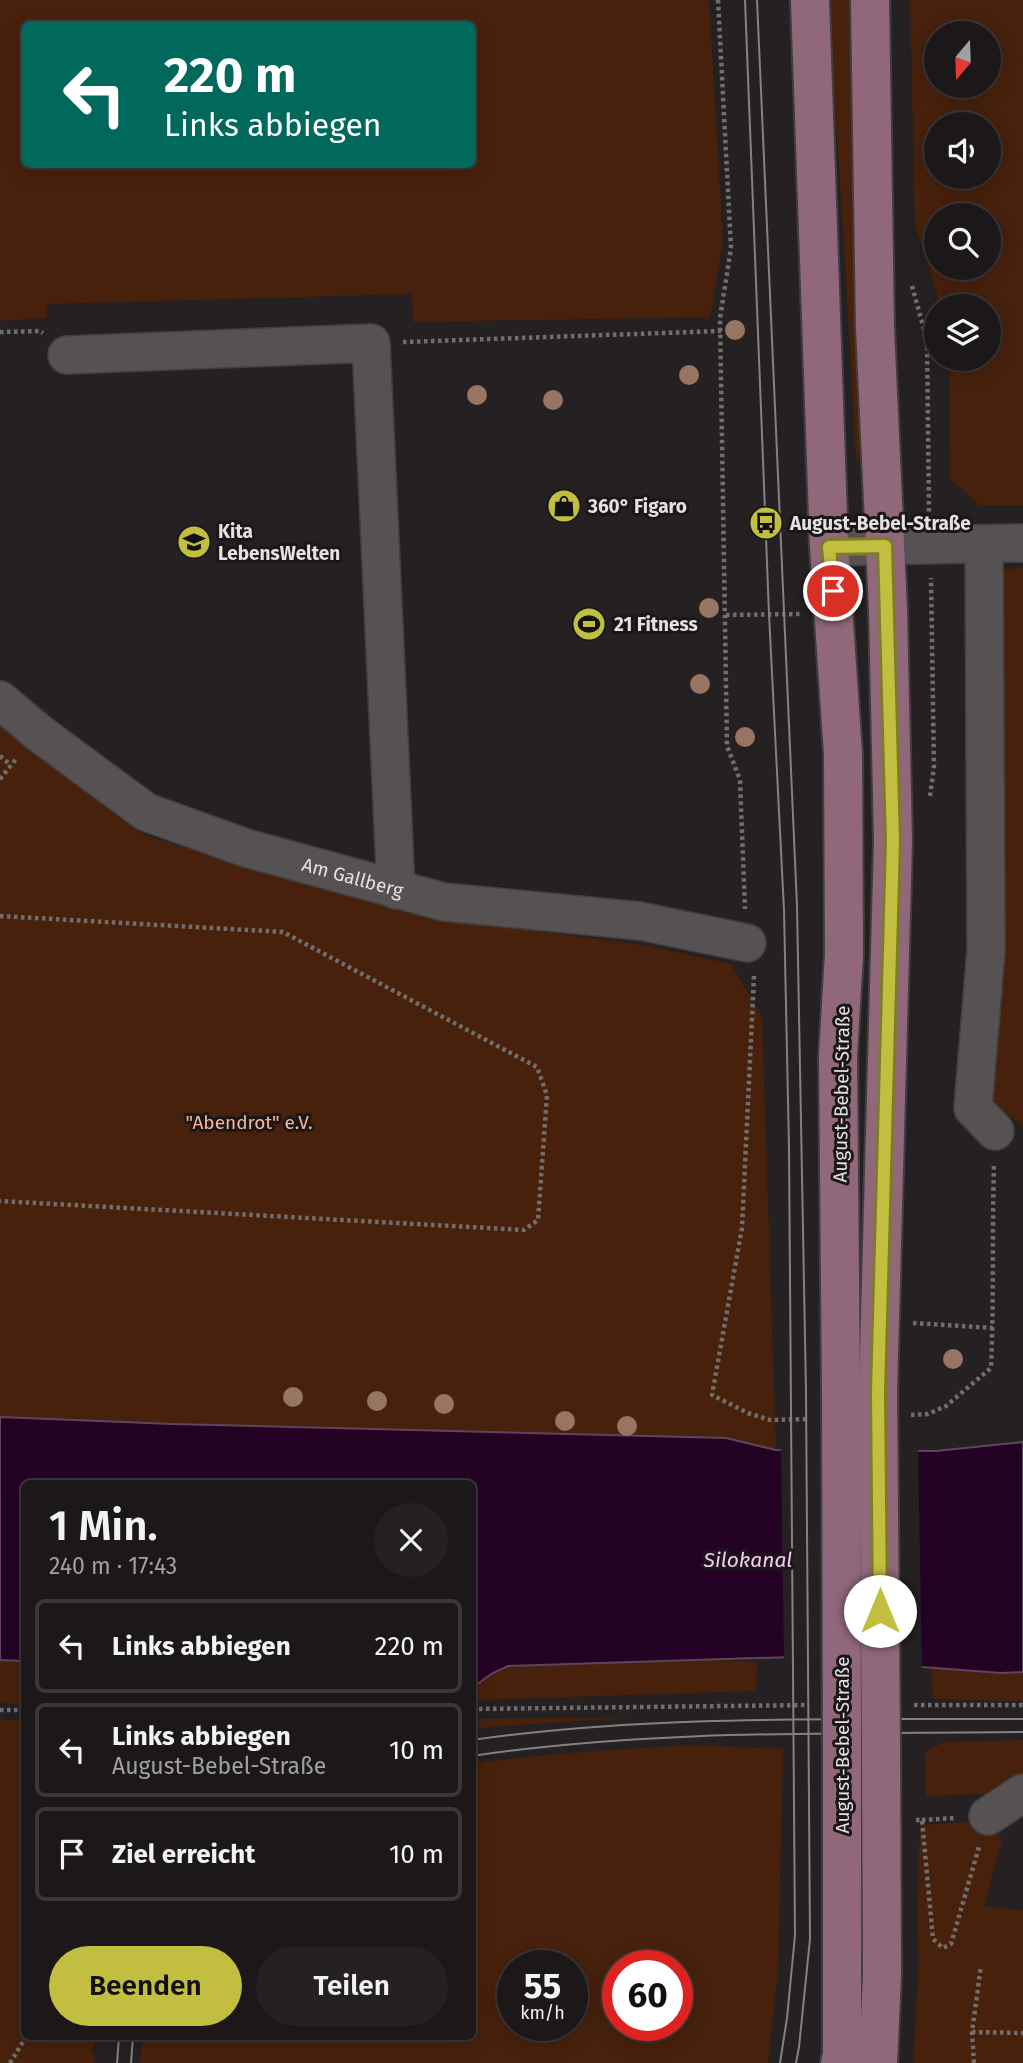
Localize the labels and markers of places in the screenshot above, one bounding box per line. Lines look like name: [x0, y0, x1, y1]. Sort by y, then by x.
shop icon: 360° Figaro: [545, 487, 583, 525]
place label: 360° Figaro: [587, 495, 687, 518]
bus stop icon: August-Bebel-Straße: [747, 504, 785, 542]
place label: August-Bebel-Straße: [789, 512, 971, 535]
place label: Kita LebensWelten: [218, 520, 340, 565]
school or university icon: Kita LebensWelten: [175, 523, 213, 561]
pin: [803, 561, 863, 621]
sports icon: 21 Fitness: [570, 605, 608, 643]
place label: 21 Fitness: [614, 613, 698, 636]

